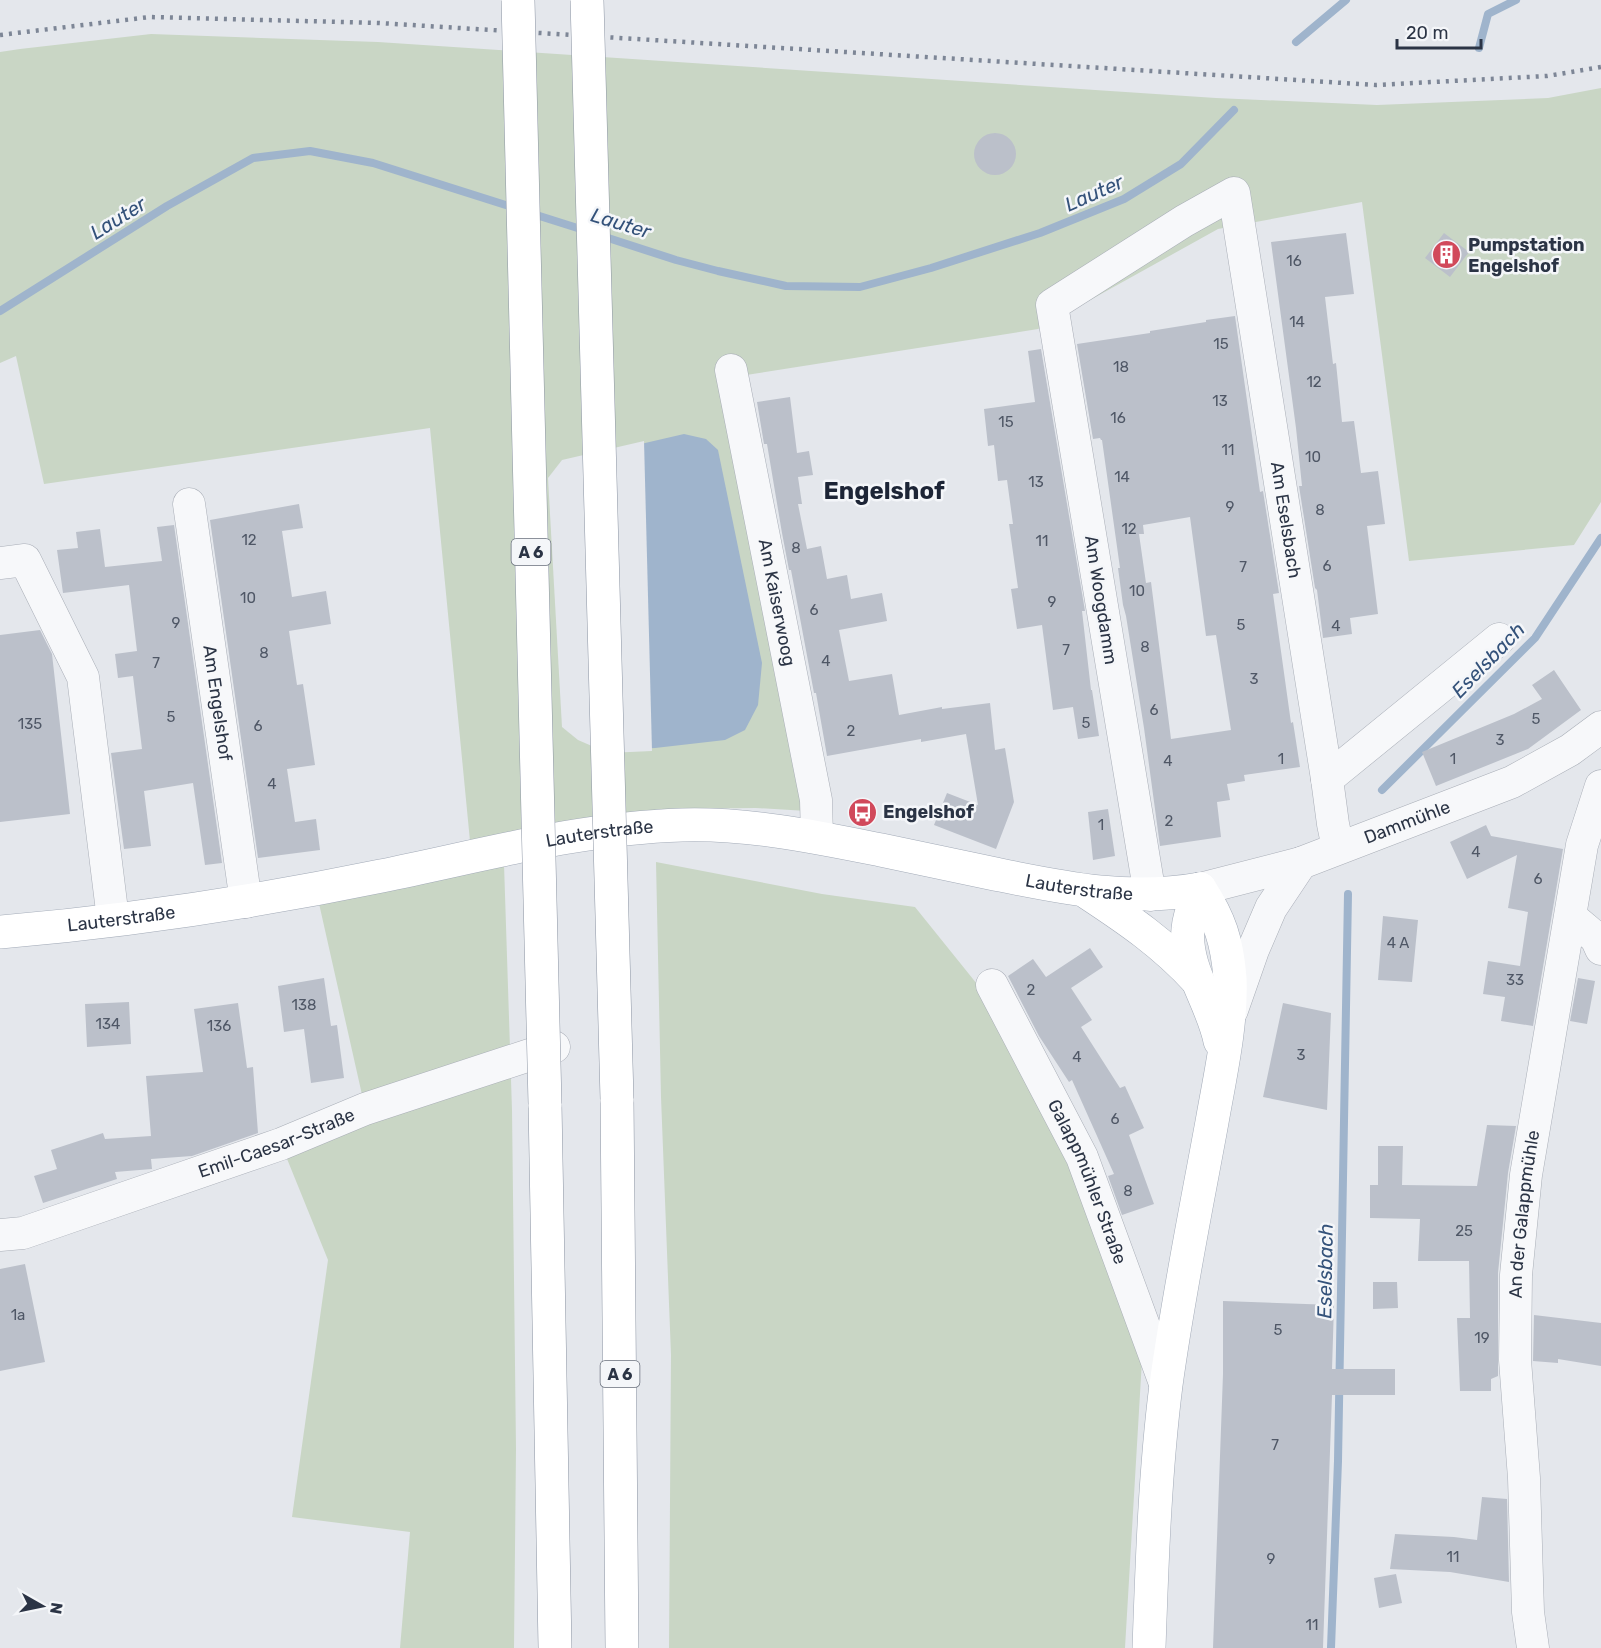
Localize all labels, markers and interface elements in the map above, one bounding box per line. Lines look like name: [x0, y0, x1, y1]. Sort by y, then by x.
scale bar: [1397, 12, 1481, 50]
text: 20 m: [1406, 22, 1448, 44]
water label: Lauter: [1061, 169, 1128, 216]
water label: Lauter: [86, 191, 152, 244]
water label: Lauter: [588, 203, 655, 244]
place label: Pumpstation Engelshof: [1468, 234, 1585, 277]
building icon: Pumpstation Engelshof: [1431, 239, 1463, 271]
house number: 16: [1286, 252, 1302, 270]
house number: 14: [1289, 313, 1305, 331]
house number: 15: [1213, 335, 1229, 353]
house number: 18: [1113, 358, 1129, 376]
house number: 12: [1306, 373, 1322, 391]
house number: 13: [1212, 392, 1228, 410]
house number: 16: [1110, 409, 1126, 427]
house number: 15: [998, 413, 1014, 431]
house number: 11: [1222, 441, 1234, 459]
house number: 10: [1305, 448, 1321, 466]
street label: Am Eselsbach: [1266, 460, 1306, 580]
house number: 14: [1114, 468, 1130, 486]
house number: 13: [1028, 473, 1044, 491]
district label: Engelshof: [823, 477, 945, 505]
house number: 9: [1226, 498, 1235, 516]
house number: 8: [1315, 501, 1325, 519]
house number: 12: [1121, 520, 1137, 538]
house number: 12: [241, 531, 257, 549]
house number: 11: [1036, 532, 1048, 550]
street label: Am Woogdamm: [1080, 534, 1122, 666]
street label: Am Kaiserwoog: [754, 537, 800, 668]
road number: A 6: [512, 539, 550, 565]
house number: 8: [791, 539, 801, 557]
house number: 6: [1322, 557, 1332, 575]
house number: 7: [1239, 558, 1247, 576]
house number: 10: [1129, 582, 1145, 600]
house number: 10: [240, 589, 256, 607]
house number: 9: [1048, 593, 1057, 611]
house number: 6: [809, 601, 819, 619]
house number: 9: [172, 614, 181, 632]
house number: 5: [1237, 616, 1246, 634]
house number: 4: [1331, 617, 1341, 635]
water label: Eselsbach: [1446, 617, 1530, 703]
house number: 8: [1140, 638, 1150, 656]
house number: 7: [1062, 641, 1070, 659]
street label: Am Engelshof: [198, 644, 237, 762]
house number: 8: [259, 644, 269, 662]
house number: 4: [821, 652, 831, 670]
house number: 7: [152, 654, 160, 672]
house number: 3: [1249, 670, 1259, 688]
house number: 6: [1149, 701, 1159, 719]
house number: 5: [167, 708, 176, 726]
house number: 5: [1532, 710, 1541, 728]
house number: 5: [1082, 714, 1091, 732]
house number: 135: [18, 715, 42, 733]
house number: 6: [253, 717, 263, 735]
house number: 2: [847, 722, 856, 740]
house number: 3: [1495, 731, 1505, 749]
house number: 1: [1278, 750, 1284, 768]
house number: 1: [1450, 750, 1456, 768]
house number: 4: [1163, 752, 1173, 770]
house number: 4: [267, 775, 277, 793]
bus stop icon: Engelshof: [846, 796, 878, 828]
street label: Dammühle: [1361, 796, 1453, 849]
place label: Engelshof: [883, 801, 974, 823]
house number: 2: [1165, 812, 1174, 830]
street label: Lauterstraße: [544, 816, 654, 852]
house number: 1: [1098, 816, 1104, 834]
house number: 4: [1471, 843, 1481, 861]
street label: Lauterstraße: [1024, 869, 1133, 905]
house number: 6: [1533, 870, 1543, 888]
street label: Lauterstraße: [66, 901, 177, 936]
house number: 4 A: [1387, 934, 1409, 952]
house number: 33: [1506, 971, 1524, 989]
house number: 2: [1027, 981, 1036, 999]
house number: 138: [292, 996, 316, 1014]
house number: 134: [96, 1015, 120, 1033]
house number: 136: [207, 1017, 231, 1035]
house number: 3: [1296, 1046, 1306, 1064]
house number: 4: [1072, 1048, 1082, 1066]
street label: Galappmühler Straße: [1043, 1096, 1131, 1267]
street label: Emil-Caesar-Straße: [195, 1104, 358, 1183]
house number: 6: [1110, 1110, 1120, 1128]
street label: An der Galappmühle: [1505, 1128, 1544, 1299]
house number: 8: [1123, 1182, 1133, 1200]
house number: 25: [1455, 1222, 1473, 1240]
water label: Eselsbach: [1312, 1223, 1338, 1319]
house number: 1a: [11, 1306, 25, 1324]
house number: 5: [1274, 1321, 1283, 1339]
house number: 19: [1474, 1329, 1490, 1347]
road number: A 6: [600, 1361, 640, 1387]
house number: 7: [1271, 1436, 1279, 1454]
house number: 11: [1447, 1548, 1459, 1566]
house number: 9: [1267, 1550, 1276, 1568]
north arrow: [12, 1576, 72, 1636]
text: N: [46, 1601, 67, 1615]
house number: 11: [1306, 1616, 1318, 1634]

